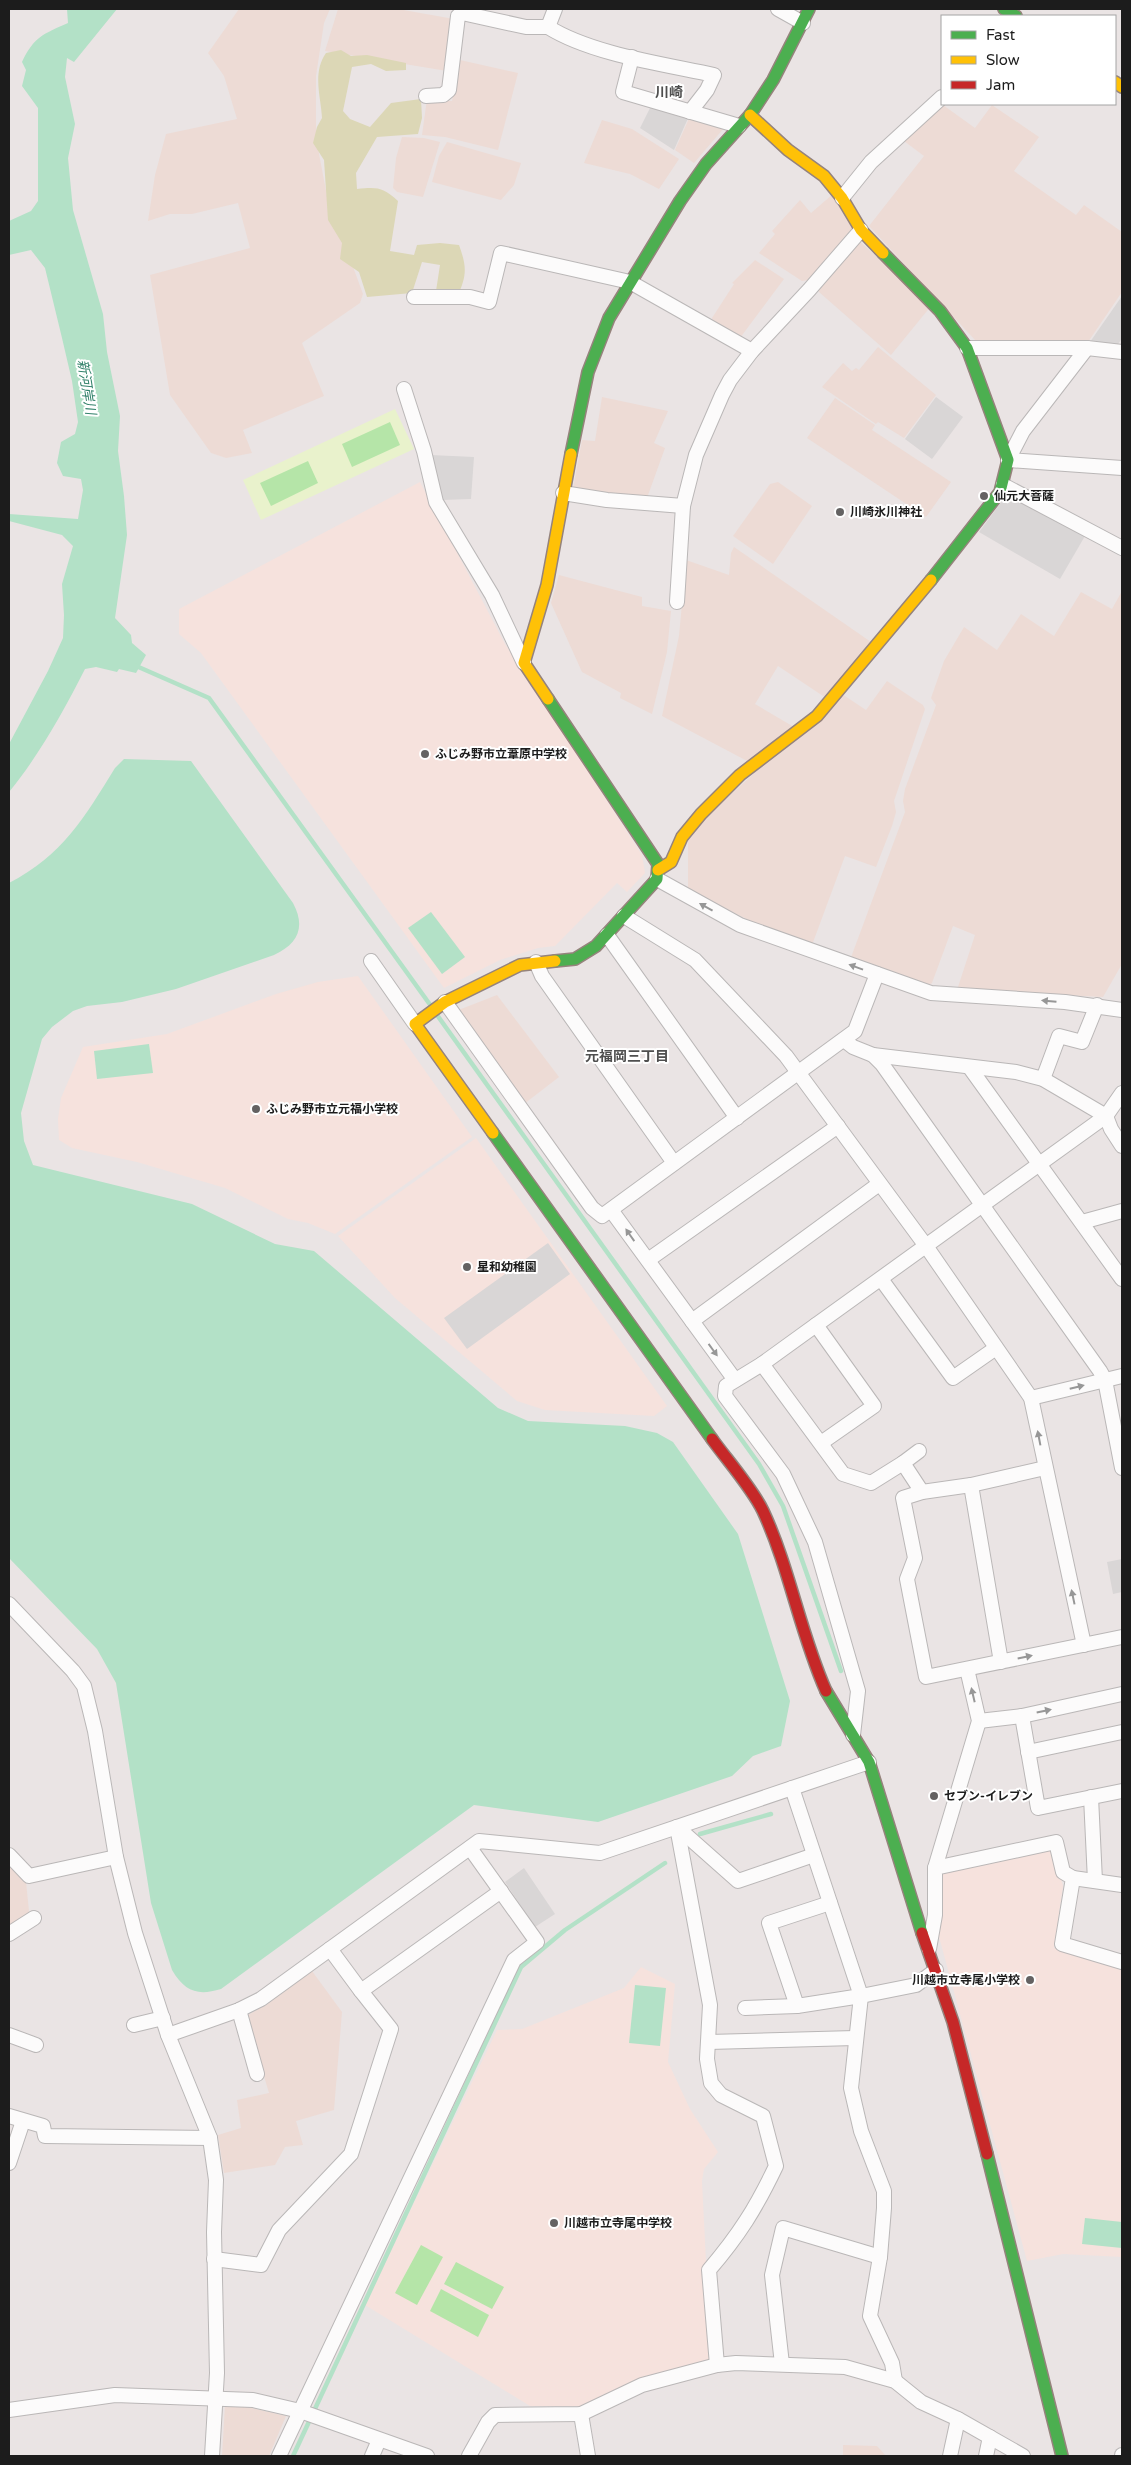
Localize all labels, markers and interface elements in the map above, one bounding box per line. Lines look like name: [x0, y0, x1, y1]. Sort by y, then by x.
legend: [941, 15, 1116, 105]
text: Fast: [986, 26, 1016, 44]
text: Slow: [986, 51, 1020, 69]
text: Jam: [986, 76, 1015, 94]
district label: 川崎: [655, 84, 683, 101]
water label: 新河岸川: [74, 358, 100, 418]
place label: 仙元大菩薩: [994, 489, 1054, 503]
marker: 仙元大菩薩: [978, 490, 990, 502]
place label: 川崎氷川神社: [850, 505, 922, 519]
marker: 川崎氷川神社: [834, 506, 846, 518]
place label: ふじみ野市立葦原中学校: [435, 747, 567, 761]
marker: ふじみ野市立葦原中学校: [419, 748, 431, 760]
one-way arrow: [699, 902, 712, 911]
one-way arrow: [848, 963, 863, 971]
one-way arrow: [1040, 996, 1056, 1004]
district label: 元福岡三丁目: [585, 1048, 669, 1065]
place label: ふじみ野市立元福小学校: [266, 1102, 398, 1116]
marker: ふじみ野市立元福小学校: [250, 1103, 262, 1115]
one-way arrow: [625, 1228, 635, 1242]
place label: 星和幼稚園: [477, 1260, 537, 1274]
marker: 星和幼稚園: [461, 1261, 473, 1273]
one-way arrow: [708, 1343, 718, 1357]
one-way arrow: [1069, 1383, 1084, 1391]
one-way arrow: [1035, 1431, 1043, 1446]
one-way arrow: [1069, 1590, 1077, 1605]
one-way arrow: [1017, 1653, 1032, 1661]
one-way arrow: [969, 1688, 977, 1703]
one-way arrow: [1037, 1707, 1052, 1715]
place label: セブン-イレブン: [944, 1789, 1033, 1803]
marker: セブン-イレブン: [928, 1790, 940, 1802]
place label: 川越市立寺尾小学校: [912, 1973, 1020, 1987]
marker: 川越市立寺尾小学校: [1024, 1974, 1036, 1986]
place label: 川越市立寺尾中学校: [564, 2216, 672, 2230]
marker: 川越市立寺尾中学校: [548, 2217, 560, 2229]

